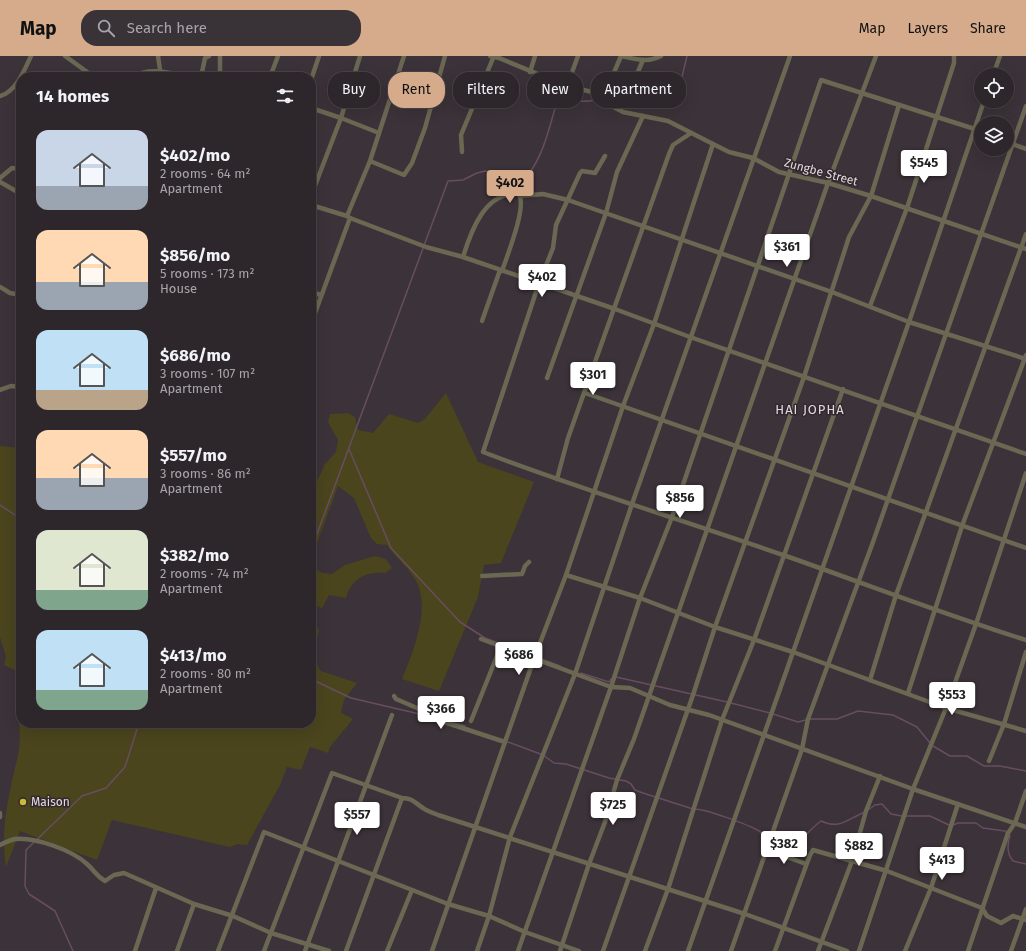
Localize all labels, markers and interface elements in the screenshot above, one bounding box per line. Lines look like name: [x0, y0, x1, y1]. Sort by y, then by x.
search box: [81, 10, 361, 46]
text: Map: [20, 17, 57, 40]
icon: search: [95, 17, 117, 39]
text: Search here: [127, 19, 207, 37]
text: Map: [859, 20, 885, 37]
text: Layers: [907, 20, 948, 37]
text: Share: [970, 20, 1006, 37]
map controls: [974, 68, 1014, 156]
button: locate: [974, 68, 1014, 108]
chip: Buy: [328, 72, 380, 108]
chip: Rent: [388, 72, 445, 108]
chip: Filters: [453, 72, 519, 108]
chip: New: [527, 72, 583, 108]
chip: Apartment: [591, 72, 686, 108]
icon: filters: [274, 85, 296, 107]
text: 14 homes: [36, 86, 109, 107]
button: layers: [974, 116, 1014, 156]
text: $402/mo: [160, 145, 230, 166]
icon: home: [68, 146, 116, 194]
pin: $545: [900, 150, 948, 184]
street label: Zungbe Street: [783, 155, 860, 189]
text: $545: [910, 155, 938, 170]
text: 2 rooms · 64 m²: [160, 166, 250, 181]
pin: $402: [486, 170, 534, 204]
text: $402: [496, 175, 524, 190]
text: Apartment: [160, 181, 222, 196]
pin: $361: [763, 234, 811, 268]
text: $361: [774, 239, 800, 254]
text: $856/mo: [160, 245, 230, 266]
icon: home: [68, 246, 116, 294]
pin: $402: [518, 264, 566, 298]
text: 5 rooms · 173 m²: [160, 266, 254, 281]
text: $402: [528, 269, 556, 284]
text: House: [160, 281, 197, 296]
text: $686/mo: [160, 345, 231, 366]
icon: home: [68, 346, 116, 394]
pin: $301: [569, 362, 617, 396]
text: 3 rooms · 107 m²: [160, 366, 255, 381]
text: $301: [579, 367, 607, 382]
text: Apartment: [160, 381, 222, 396]
district label: HAI JOPHA: [775, 402, 845, 417]
text: $557/mo: [160, 445, 227, 466]
icon: home: [68, 446, 116, 494]
text: 3 rooms · 86 m²: [160, 466, 251, 481]
text: Apartment: [160, 481, 222, 496]
pin: $856: [656, 485, 704, 519]
text: $856: [666, 490, 695, 505]
text: $382/mo: [160, 545, 229, 566]
icon: home: [68, 546, 116, 594]
text: 2 rooms · 74 m²: [160, 566, 249, 581]
text: Apartment: [160, 581, 222, 596]
pin: $686: [495, 642, 543, 676]
text: $413/mo: [160, 645, 227, 666]
icon: home: [68, 646, 116, 694]
text: $686: [504, 647, 534, 662]
text: 2 rooms · 80 m²: [160, 666, 251, 681]
text: Apartment: [160, 681, 222, 696]
pin: $553: [928, 682, 976, 716]
text: $553: [938, 687, 966, 702]
pin: $366: [417, 696, 465, 730]
text: $366: [427, 701, 455, 716]
pin: $725: [589, 792, 637, 826]
place label: Maison: [31, 795, 70, 809]
marker: Maison: [18, 797, 28, 807]
text: $725: [600, 797, 626, 812]
pin: $557: [333, 802, 381, 836]
text: $557: [344, 807, 370, 822]
pin: $382: [760, 831, 808, 865]
pin: $882: [835, 833, 883, 867]
text: $382: [770, 836, 798, 851]
text: $882: [845, 838, 873, 853]
pin: $413: [918, 847, 966, 881]
text: $413: [929, 852, 955, 867]

